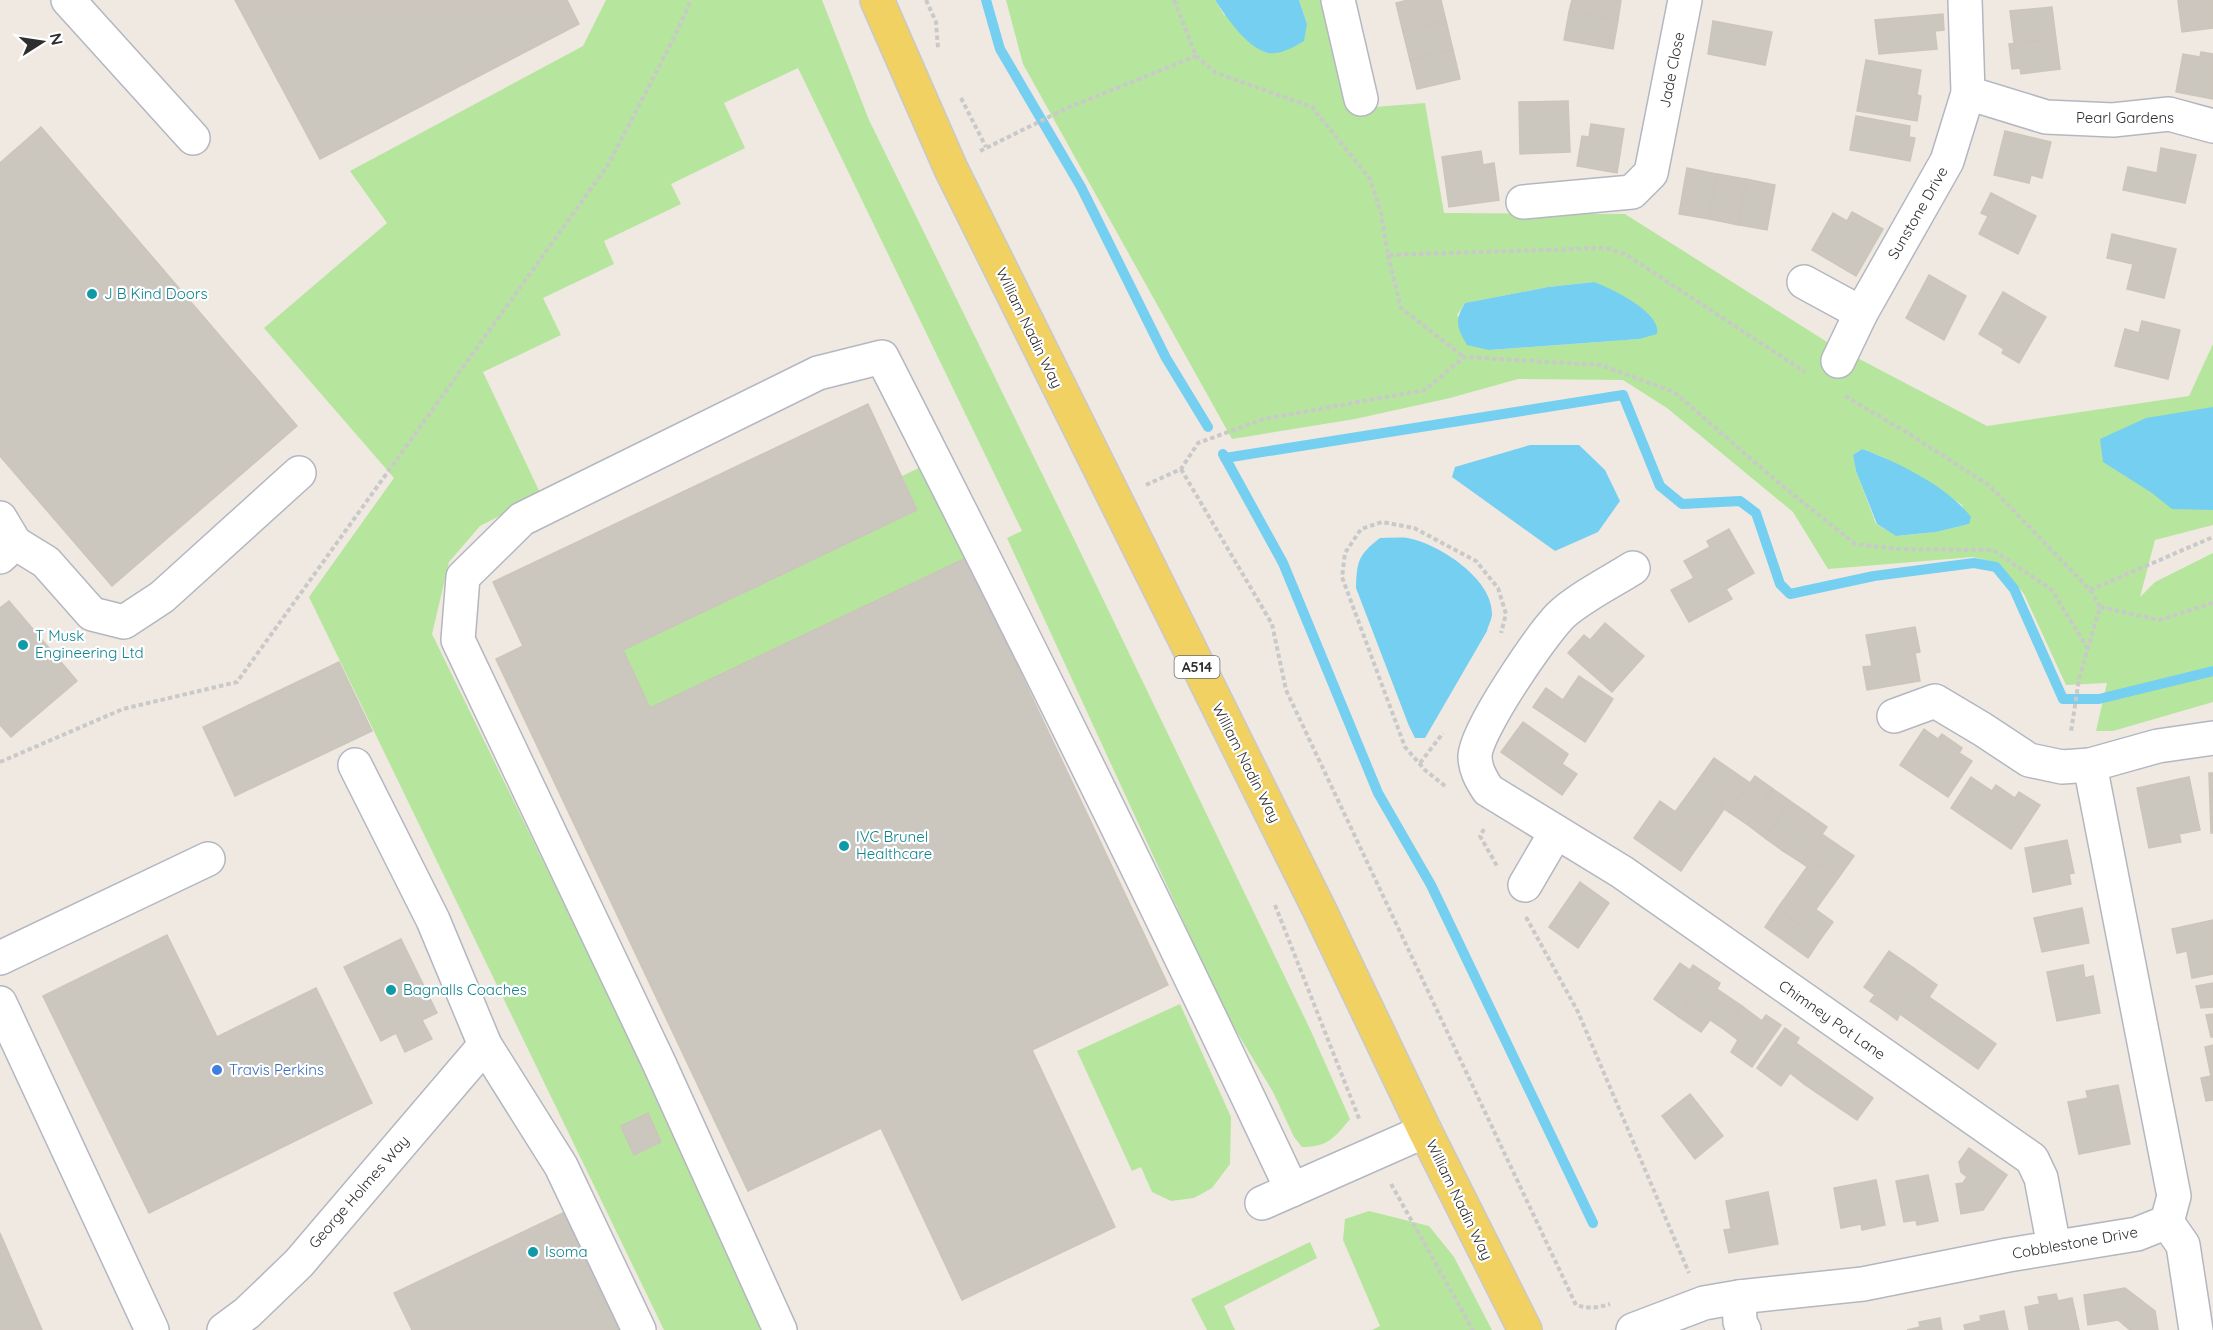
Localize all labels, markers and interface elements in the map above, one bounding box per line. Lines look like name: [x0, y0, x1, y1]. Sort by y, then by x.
north arrow: [12, 12, 72, 72]
street label: Jade Close: [1655, 30, 1688, 110]
text: N: [46, 31, 68, 47]
street label: Pearl Gardens: [2076, 108, 2174, 127]
street label: Sunstone Drive: [1883, 163, 1952, 263]
street label: William Nadin Way: [992, 264, 1067, 391]
place label: J B Kind Doors: [104, 284, 208, 303]
marker: J B Kind Doors: [85, 287, 99, 301]
place label: T Musk Engineering Ltd: [35, 626, 144, 662]
marker: T Musk Engineering Ltd: [16, 638, 30, 652]
road number: A514: [1174, 656, 1220, 678]
street label: William Nadin Way: [1208, 700, 1285, 826]
place label: IVC Brunel Healthcare: [856, 827, 932, 863]
marker: IVC Brunel Healthcare: [837, 839, 851, 853]
street label: Chimney Pot Lane: [1775, 976, 1889, 1064]
place label: Bagnalls Coaches: [403, 980, 527, 999]
marker: Bagnalls Coaches: [384, 983, 398, 997]
place label: Travis Perkins: [229, 1060, 324, 1079]
marker: Travis Perkins: [210, 1063, 224, 1077]
street label: George Holmes Way: [304, 1131, 413, 1252]
street label: William Nadin Way: [1422, 1136, 1497, 1263]
street label: Cobblestone Drive: [2011, 1222, 2139, 1263]
place label: Isoma: [545, 1242, 588, 1261]
marker: Isoma: [526, 1245, 540, 1259]

